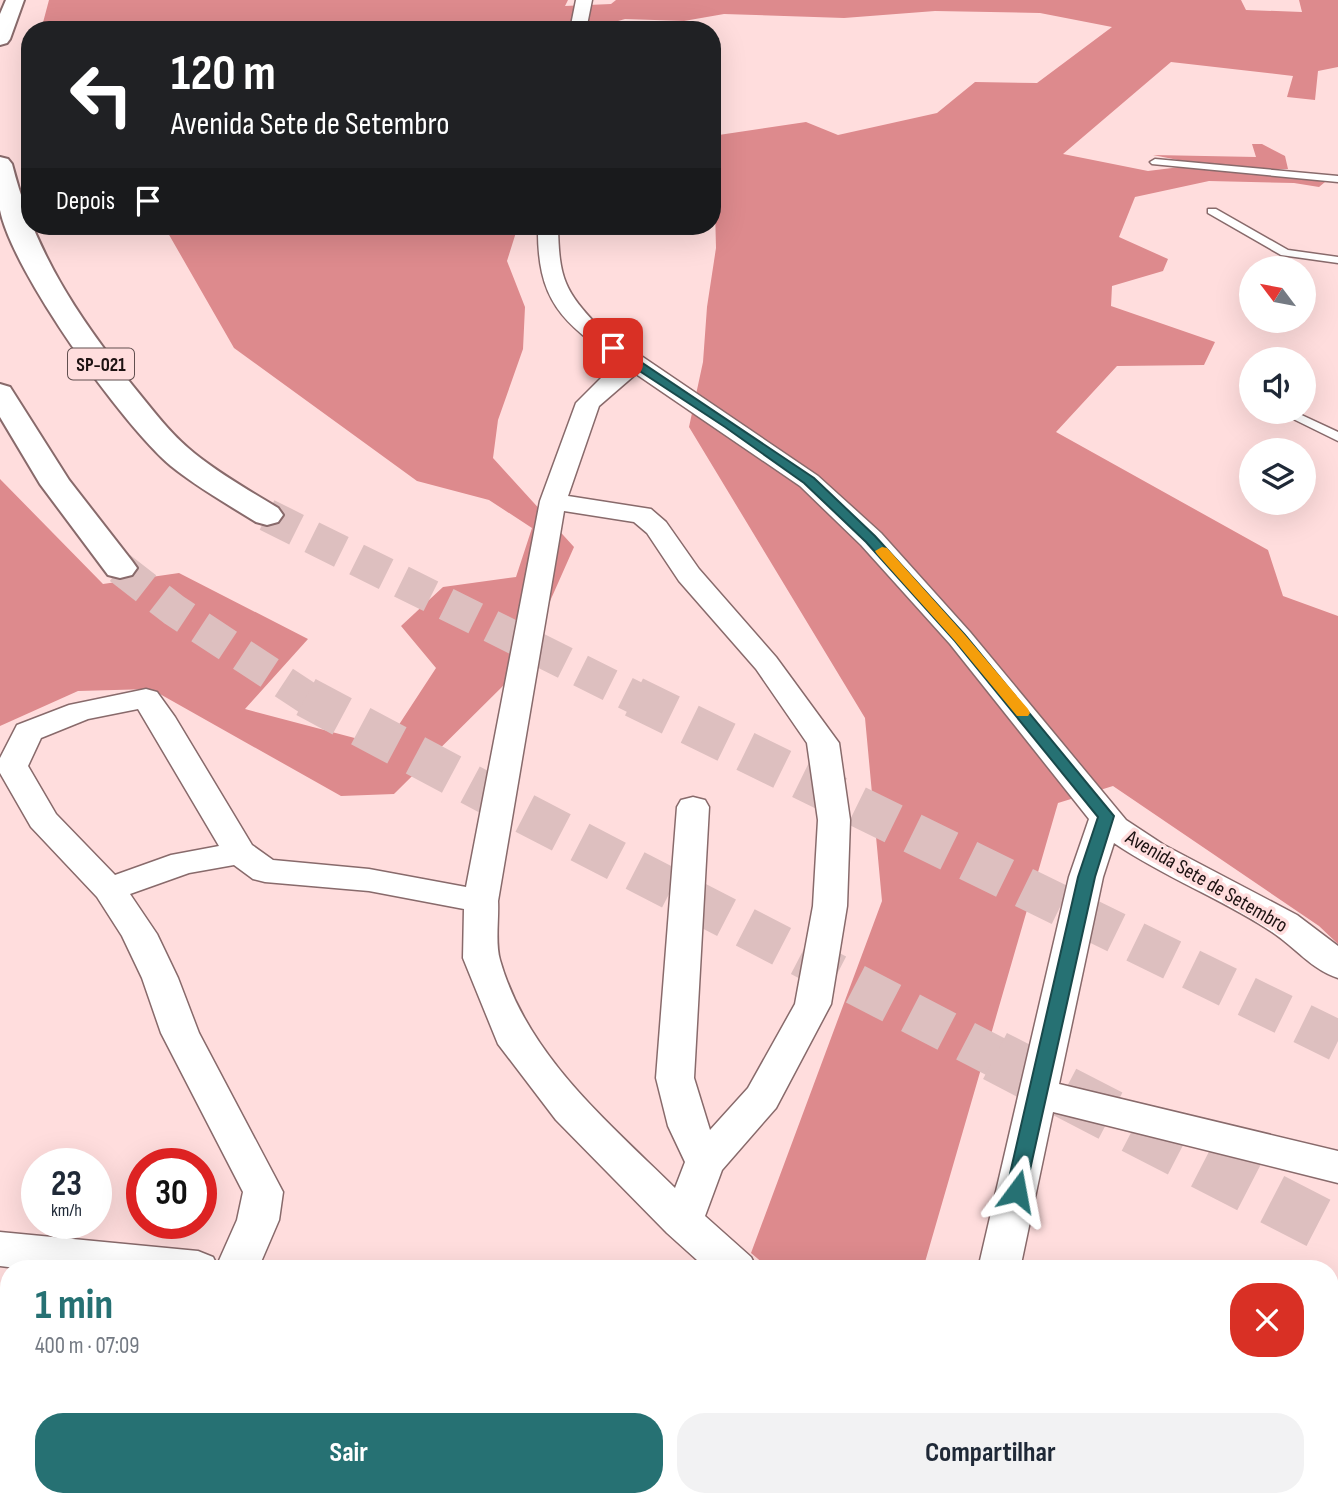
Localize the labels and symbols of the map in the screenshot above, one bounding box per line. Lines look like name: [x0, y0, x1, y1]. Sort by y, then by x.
north arrow: [1239, 256, 1316, 332]
pin: [583, 318, 643, 378]
road number: SP-021: [68, 348, 134, 380]
street label: Avenida Sete de Setembro: [1120, 824, 1292, 938]
speed limit sign: 30: [126, 1148, 217, 1239]
position arrow: [980, 1154, 1054, 1228]

